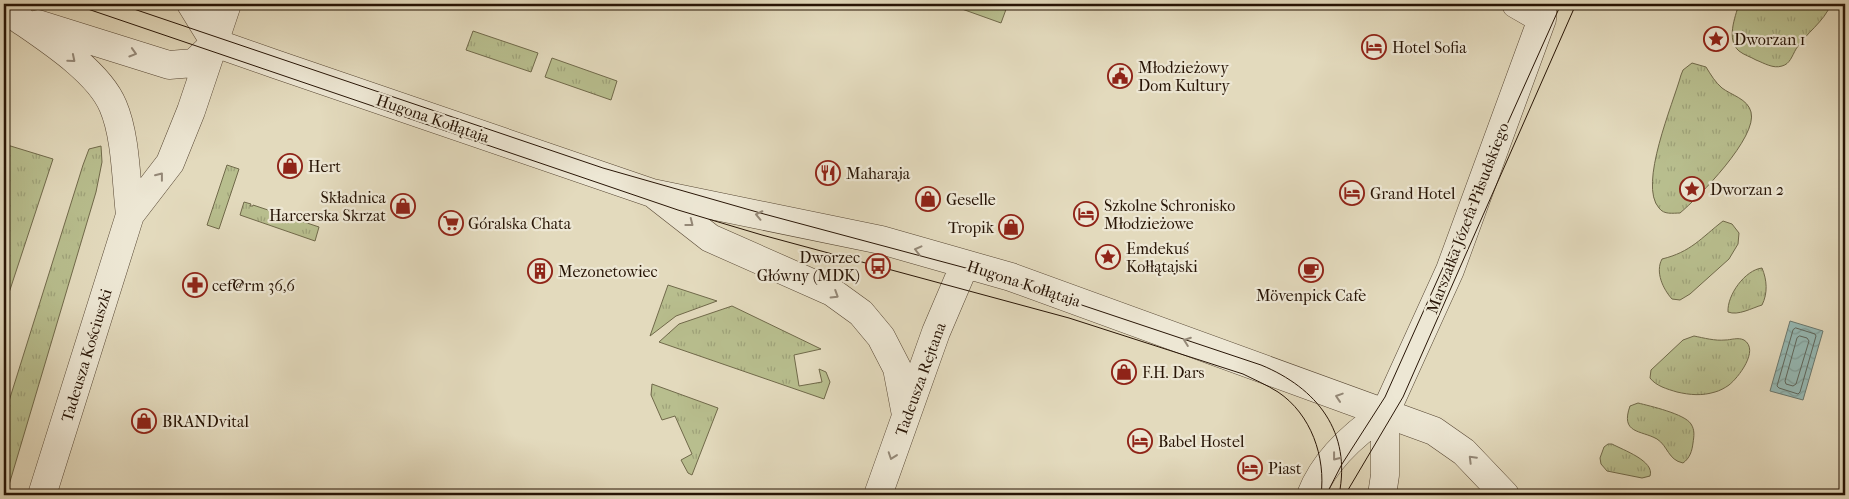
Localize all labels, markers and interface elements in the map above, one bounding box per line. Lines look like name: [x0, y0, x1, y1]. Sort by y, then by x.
place icon: Dworzan 1: [1703, 26, 1729, 52]
place label: Dworzan 1: [1734, 30, 1806, 49]
hotel icon: Hotel Sofia: [1361, 34, 1387, 60]
place label: Hotel Sofia: [1392, 38, 1467, 57]
one-way arrow: [128, 48, 136, 58]
one-way arrow: [66, 53, 75, 62]
place label: Młodzieżowy Dom Kultury: [1138, 58, 1230, 95]
public building icon: Młodzieżowy Dom Kultury: [1107, 63, 1133, 89]
street label: Hugona Kołłątaja: [374, 90, 492, 147]
street label: Marszałka Józefa Piłsudskiego: [1422, 120, 1513, 316]
shop icon: Hert: [277, 153, 303, 179]
place label: Hert: [308, 157, 341, 176]
restaurant icon: Maharaja: [815, 160, 841, 186]
place label: Maharaja: [846, 164, 911, 183]
one-way arrow: [154, 173, 162, 182]
place icon: Dworzan 2: [1679, 176, 1705, 202]
hotel icon: Grand Hotel: [1339, 180, 1365, 206]
place label: Dworzan 2: [1710, 180, 1784, 199]
place label: Grand Hotel: [1370, 184, 1456, 203]
shop icon: Geselle: [915, 186, 941, 212]
place label: Składnica Harcerska Skrzat: [269, 188, 387, 225]
place label: Geselle: [946, 190, 996, 209]
shop icon: Składnica Harcerska Skrzat: [390, 193, 416, 219]
place label: Szkolne Schronisko Młodzieżowe: [1104, 196, 1235, 233]
hotel icon: Szkolne Schronisko Młodzieżowe: [1073, 201, 1099, 227]
supermarket icon: Góralska Chata: [438, 210, 464, 236]
one-way arrow: [755, 210, 764, 220]
place label: Góralska Chata: [468, 214, 572, 233]
shop icon: Tropik: [998, 214, 1024, 240]
one-way arrow: [684, 217, 694, 226]
place label: Tropik: [948, 218, 995, 237]
place label: Emdekuś Kołłątajski: [1126, 239, 1198, 276]
place icon: Emdekuś Kołłątajski: [1095, 244, 1121, 270]
one-way arrow: [913, 245, 922, 256]
place label: Dworzec Główny (MDK): [757, 248, 860, 285]
bus stop icon: Dworzec Główny (MDK): [865, 253, 891, 279]
street label: Hugona Kołłątaja: [965, 256, 1084, 311]
cafe icon: Mövenpick Cafe: [1298, 257, 1324, 283]
building icon: Mezonetowiec: [527, 258, 553, 284]
place label: Mezonetowiec: [558, 262, 658, 281]
pharmacy icon: cef@rm 36,6: [182, 272, 208, 298]
place label: cef@rm 36,6: [212, 276, 295, 295]
street label: Tadeusza Kościuszki: [57, 286, 116, 424]
place label: Mövenpick Cafe: [1256, 286, 1366, 305]
one-way arrow: [829, 289, 838, 299]
street label: Tadeusza Rejtana: [891, 319, 950, 439]
one-way arrow: [1183, 337, 1192, 347]
shop icon: F.H. Dars: [1111, 359, 1137, 385]
place label: F.H. Dars: [1142, 363, 1205, 382]
one-way arrow: [1336, 392, 1344, 402]
shop icon: BRANDvital: [131, 408, 157, 434]
place label: BRANDvital: [162, 412, 249, 431]
hotel icon: Babel Hostel: [1127, 428, 1153, 454]
place label: Babel Hostel: [1158, 432, 1245, 451]
one-way arrow: [1334, 451, 1342, 460]
one-way arrow: [888, 452, 898, 460]
hotel icon: Piast: [1237, 455, 1263, 481]
one-way arrow: [1469, 456, 1478, 465]
place label: Piast: [1268, 459, 1302, 478]

